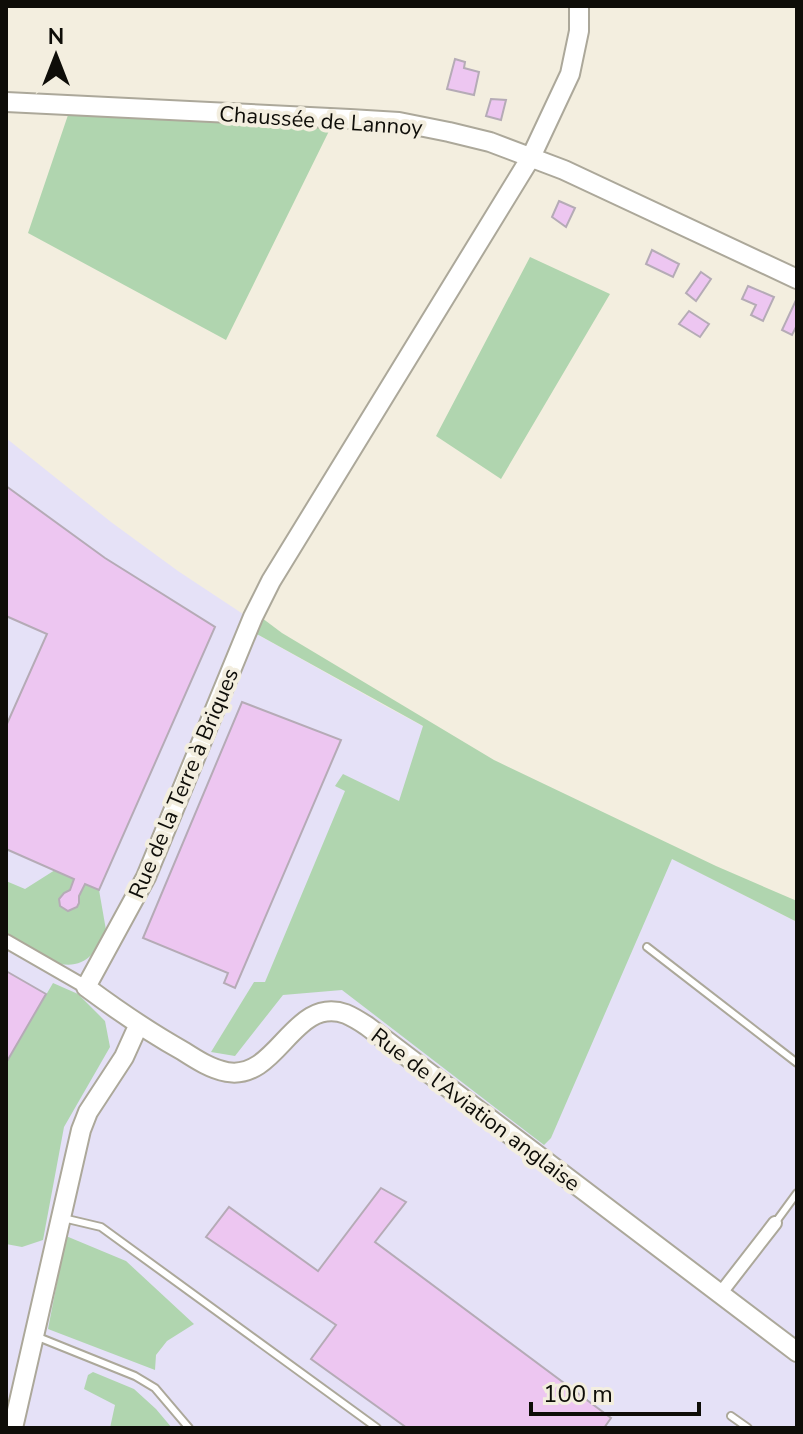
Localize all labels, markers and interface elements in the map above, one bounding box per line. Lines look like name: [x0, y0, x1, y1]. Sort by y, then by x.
north arrow: [16, 16, 96, 96]
text: N: [48, 22, 64, 52]
street label: Chaussée de Lannoy: [218, 99, 424, 143]
street label: Rue de la Terre à Briques: [122, 664, 246, 903]
street label: Rue de l'Aviation anglaise: [365, 1021, 586, 1198]
scale bar: [531, 1366, 699, 1416]
text: 100 m: [543, 1378, 613, 1410]

